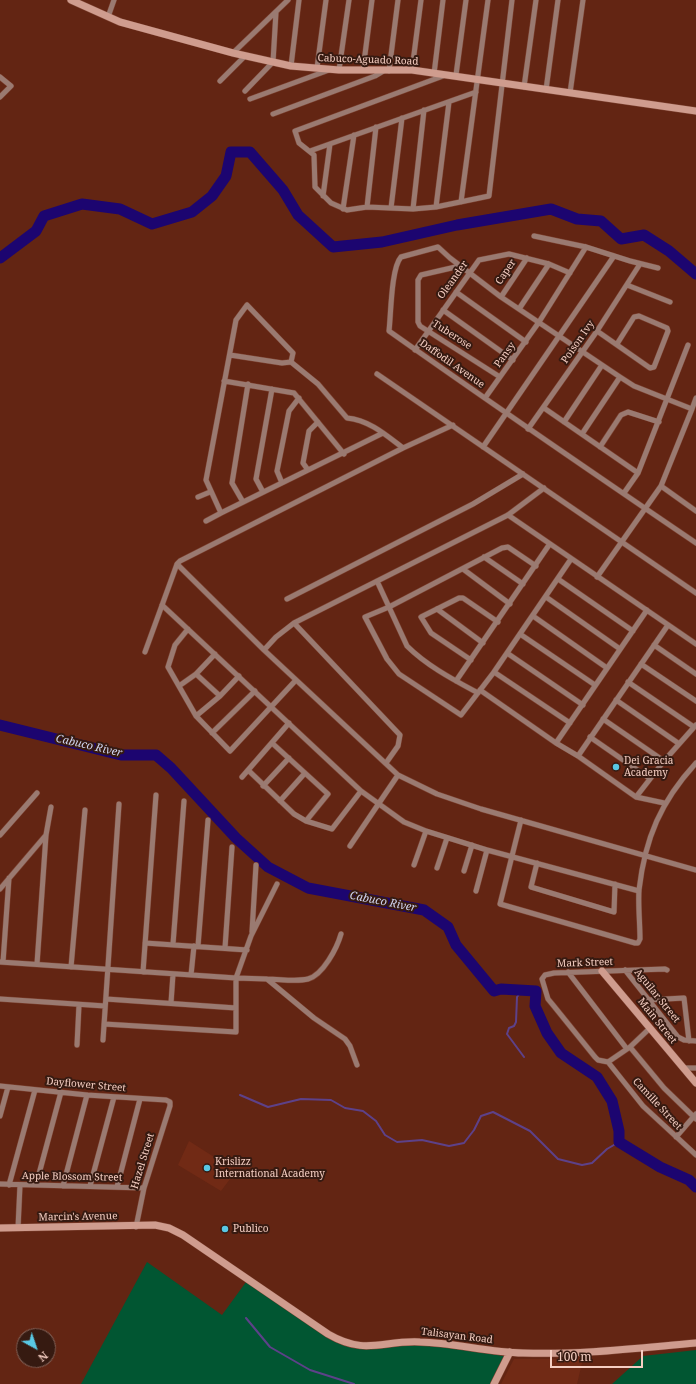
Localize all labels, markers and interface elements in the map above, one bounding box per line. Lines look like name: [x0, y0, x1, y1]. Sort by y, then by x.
street label: Cabuco-Aguado Road: [317, 52, 419, 68]
street label: Caper: [493, 257, 519, 287]
street label: Oleander: [435, 259, 471, 301]
street label: Tuberose: [430, 318, 474, 352]
street label: Poison Ivy: [559, 318, 597, 366]
street label: Daffodil Avenue: [417, 337, 487, 391]
street label: Pansy: [492, 340, 518, 370]
water label: Cabuco River: [55, 732, 123, 760]
place label: Dei Gracia Academy: [624, 755, 673, 778]
marker: Dei Gracia Academy: [611, 762, 621, 772]
water label: Cabuco River: [349, 889, 417, 915]
street label: Mark Street: [557, 956, 613, 970]
street label: Aguilar Street: [632, 967, 682, 1025]
street label: Main Street: [635, 996, 679, 1046]
street label: Dayflower Street: [46, 1076, 126, 1094]
street label: Camille Street: [630, 1076, 684, 1132]
street label: Hazel Street: [129, 1132, 157, 1190]
place label: Krislizz International Academy: [215, 1156, 325, 1180]
marker: Krislizz International Academy: [202, 1163, 212, 1173]
street label: Apple Blossom Street: [22, 1170, 122, 1184]
street label: Marcin's Avenue: [38, 1210, 118, 1224]
place label: Publico: [233, 1223, 269, 1235]
marker: Publico: [220, 1224, 230, 1234]
street label: Talisayan Road: [420, 1326, 494, 1346]
north arrow: [16, 1328, 56, 1368]
scale bar: [552, 1342, 645, 1368]
text: N: [35, 1348, 52, 1365]
text: 100 m: [557, 1348, 592, 1365]

